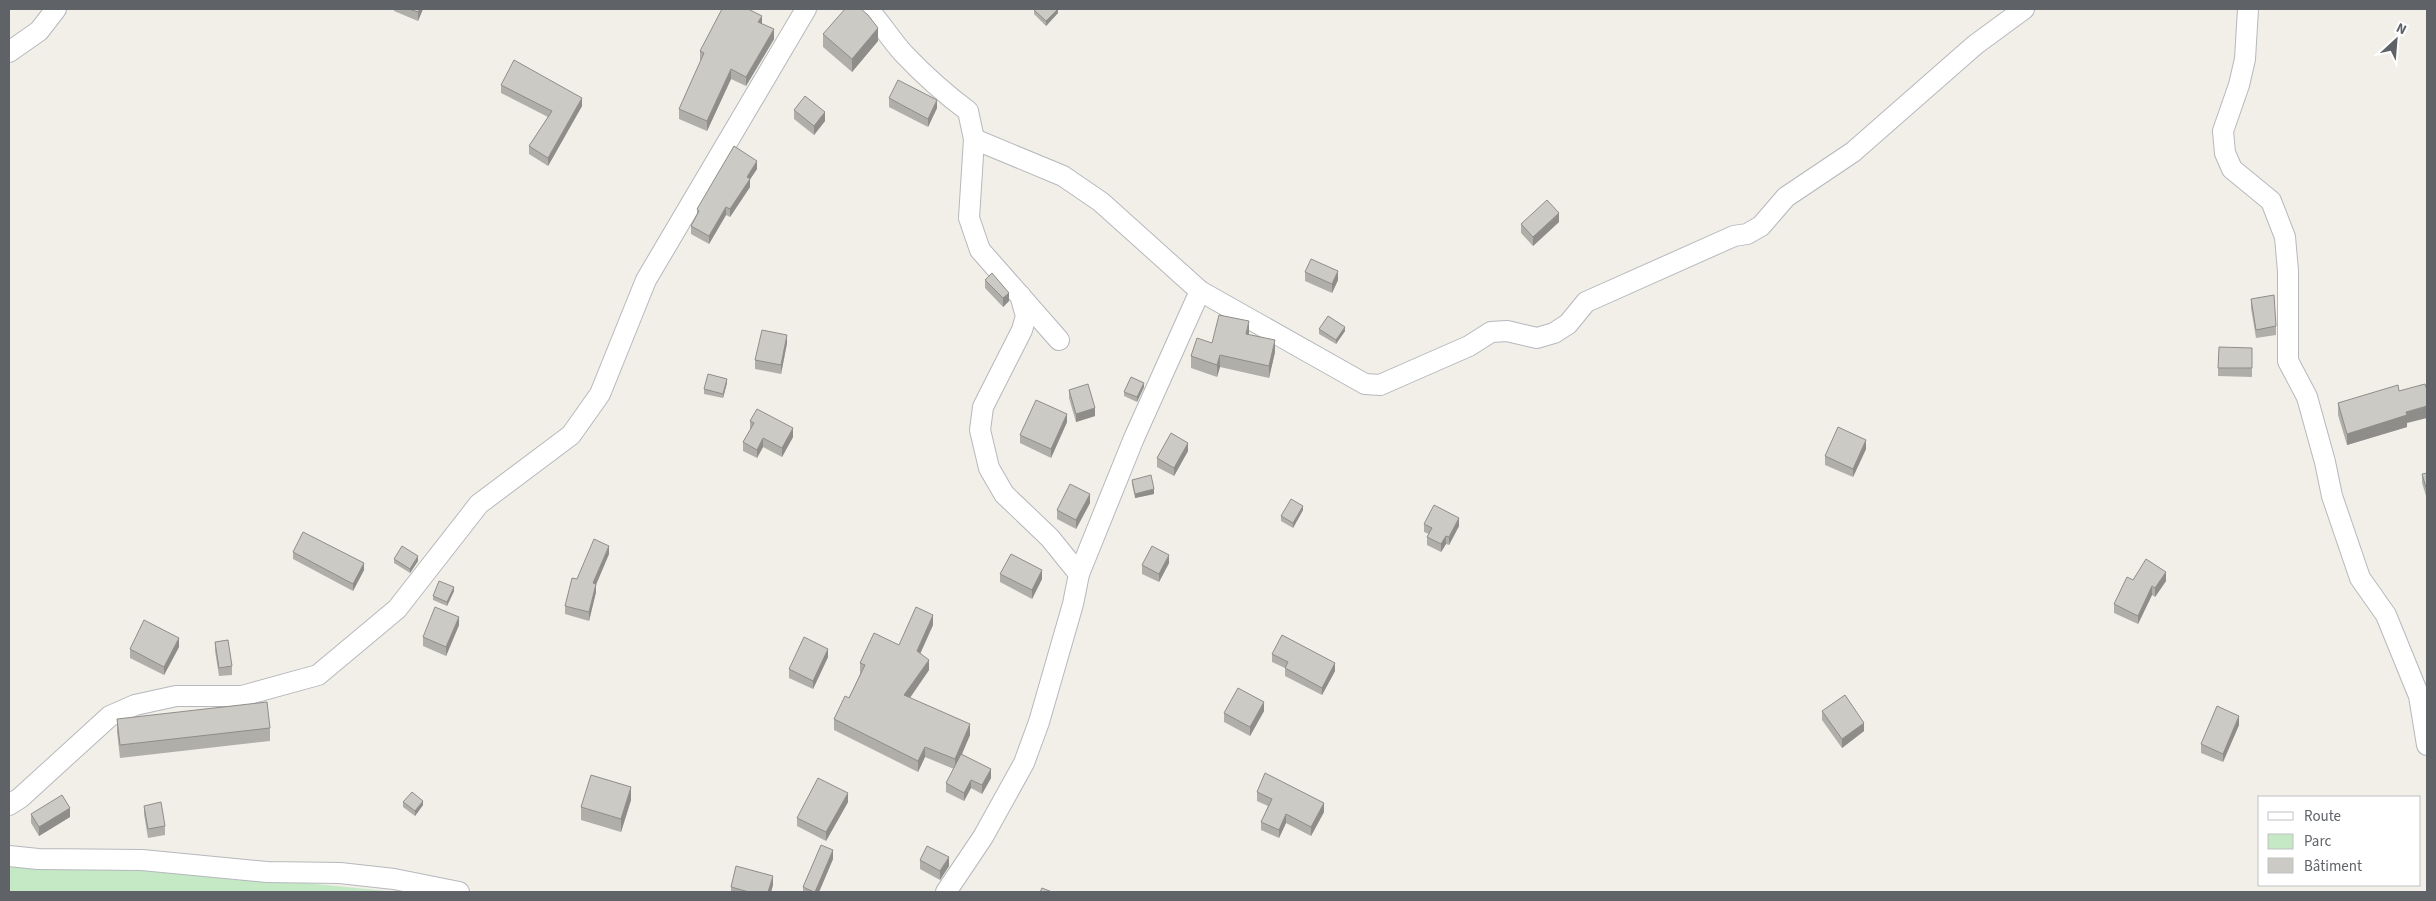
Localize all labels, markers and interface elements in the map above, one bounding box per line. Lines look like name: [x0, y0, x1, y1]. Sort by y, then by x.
north arrow: [2371, 15, 2421, 65]
text: N: [2393, 18, 2410, 40]
legend: [2258, 796, 2421, 886]
text: Route: [2304, 806, 2341, 827]
text: Parc: [2304, 831, 2331, 852]
text: Bâtiment: [2304, 856, 2362, 877]

